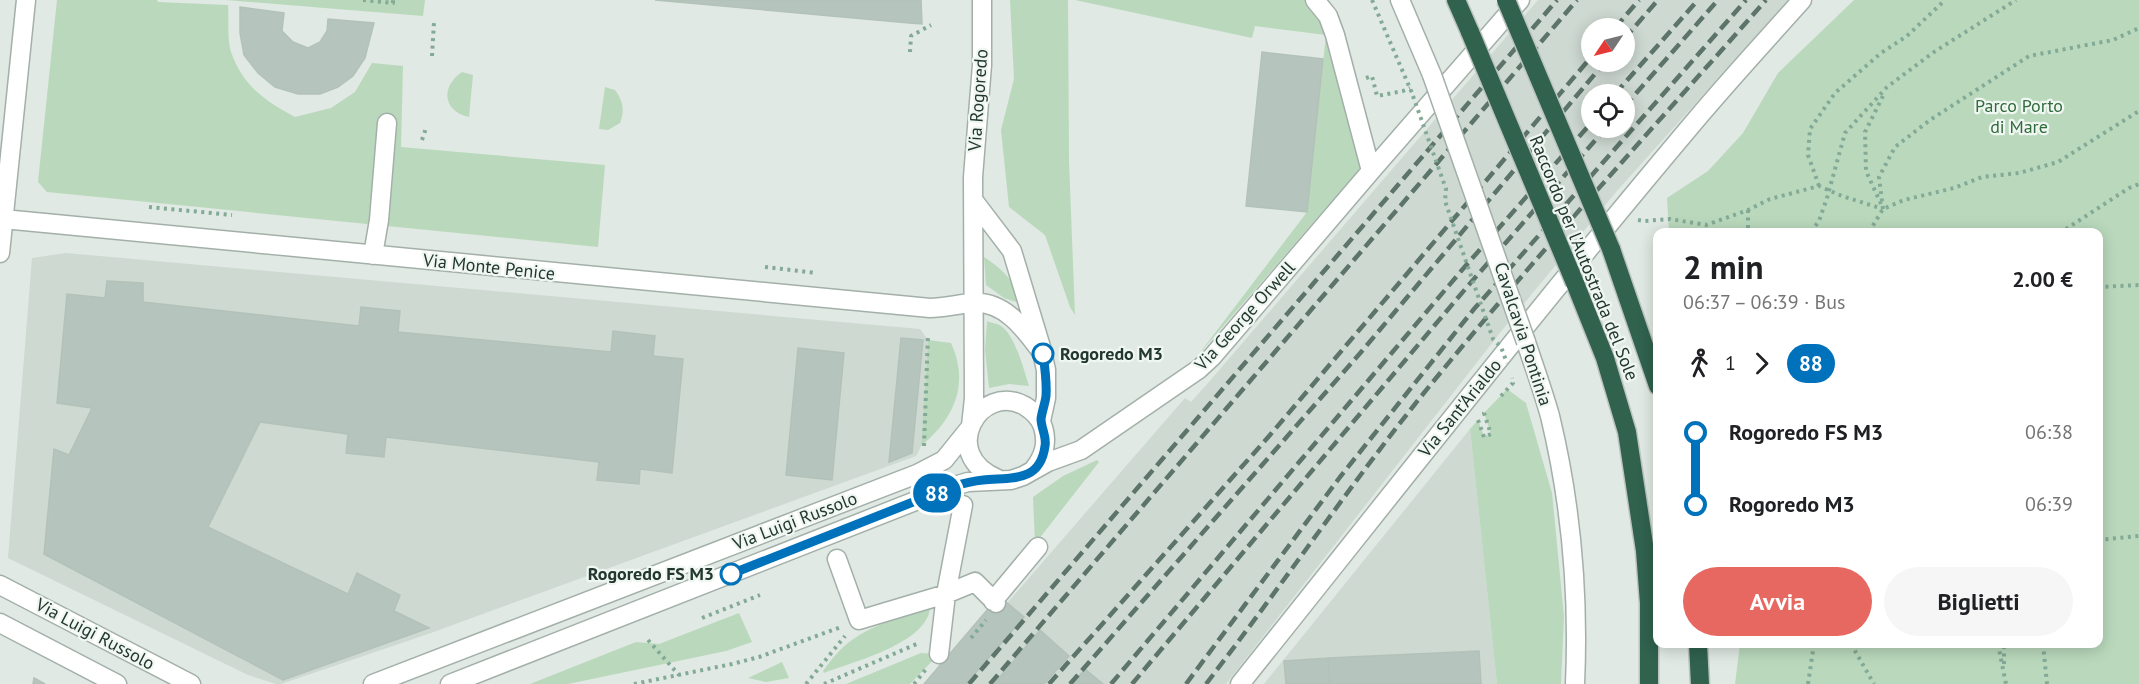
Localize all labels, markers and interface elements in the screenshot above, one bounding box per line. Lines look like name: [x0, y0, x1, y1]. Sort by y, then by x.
north arrow: [1581, 18, 1635, 72]
map controls: [1581, 18, 1635, 138]
street label: Via Rogoredo: [962, 48, 993, 153]
button: locate: [1581, 84, 1635, 138]
park label: Parco Porto di Mare: [1975, 94, 2063, 138]
street label: Raccordo per l'Autostrada del Sole: [1525, 132, 1644, 384]
text: 2 min: [1683, 245, 1764, 288]
street label: Via Monte Penice: [421, 248, 556, 285]
street label: Via George Orwell: [1189, 256, 1300, 376]
street label: Cavalcavia Pontinia: [1489, 259, 1558, 408]
text: 2.00 €: [2012, 265, 2073, 293]
text: 06:37 – 06:39 · Bus: [1683, 289, 1845, 315]
place label: Rogoredo M3: [1060, 342, 1163, 365]
marker: Rogoredo M3: [1032, 343, 1054, 365]
icon: walk: [1683, 347, 1716, 380]
icon: forward: [1745, 347, 1778, 380]
text: 1: [1725, 350, 1736, 376]
text: 88: [1799, 350, 1823, 377]
street label: Via Sant'Arialdo: [1412, 354, 1506, 462]
text: Rogoredo FS M3: [1729, 418, 1883, 446]
text: 06:38: [2025, 419, 2073, 445]
line badge: 88: [910, 474, 964, 512]
text: 88: [925, 480, 949, 507]
street label: Via Luigi Russolo: [728, 486, 860, 555]
text: Rogoredo M3: [1729, 490, 1855, 518]
text: 06:39: [2025, 491, 2073, 517]
place label: Rogoredo FS M3: [588, 562, 714, 585]
marker: Rogoredo FS M3: [720, 563, 742, 585]
button: Avvia: [1683, 567, 1872, 636]
button: Biglietti: [1884, 567, 2073, 636]
street label: Via Luigi Russolo: [31, 592, 159, 675]

